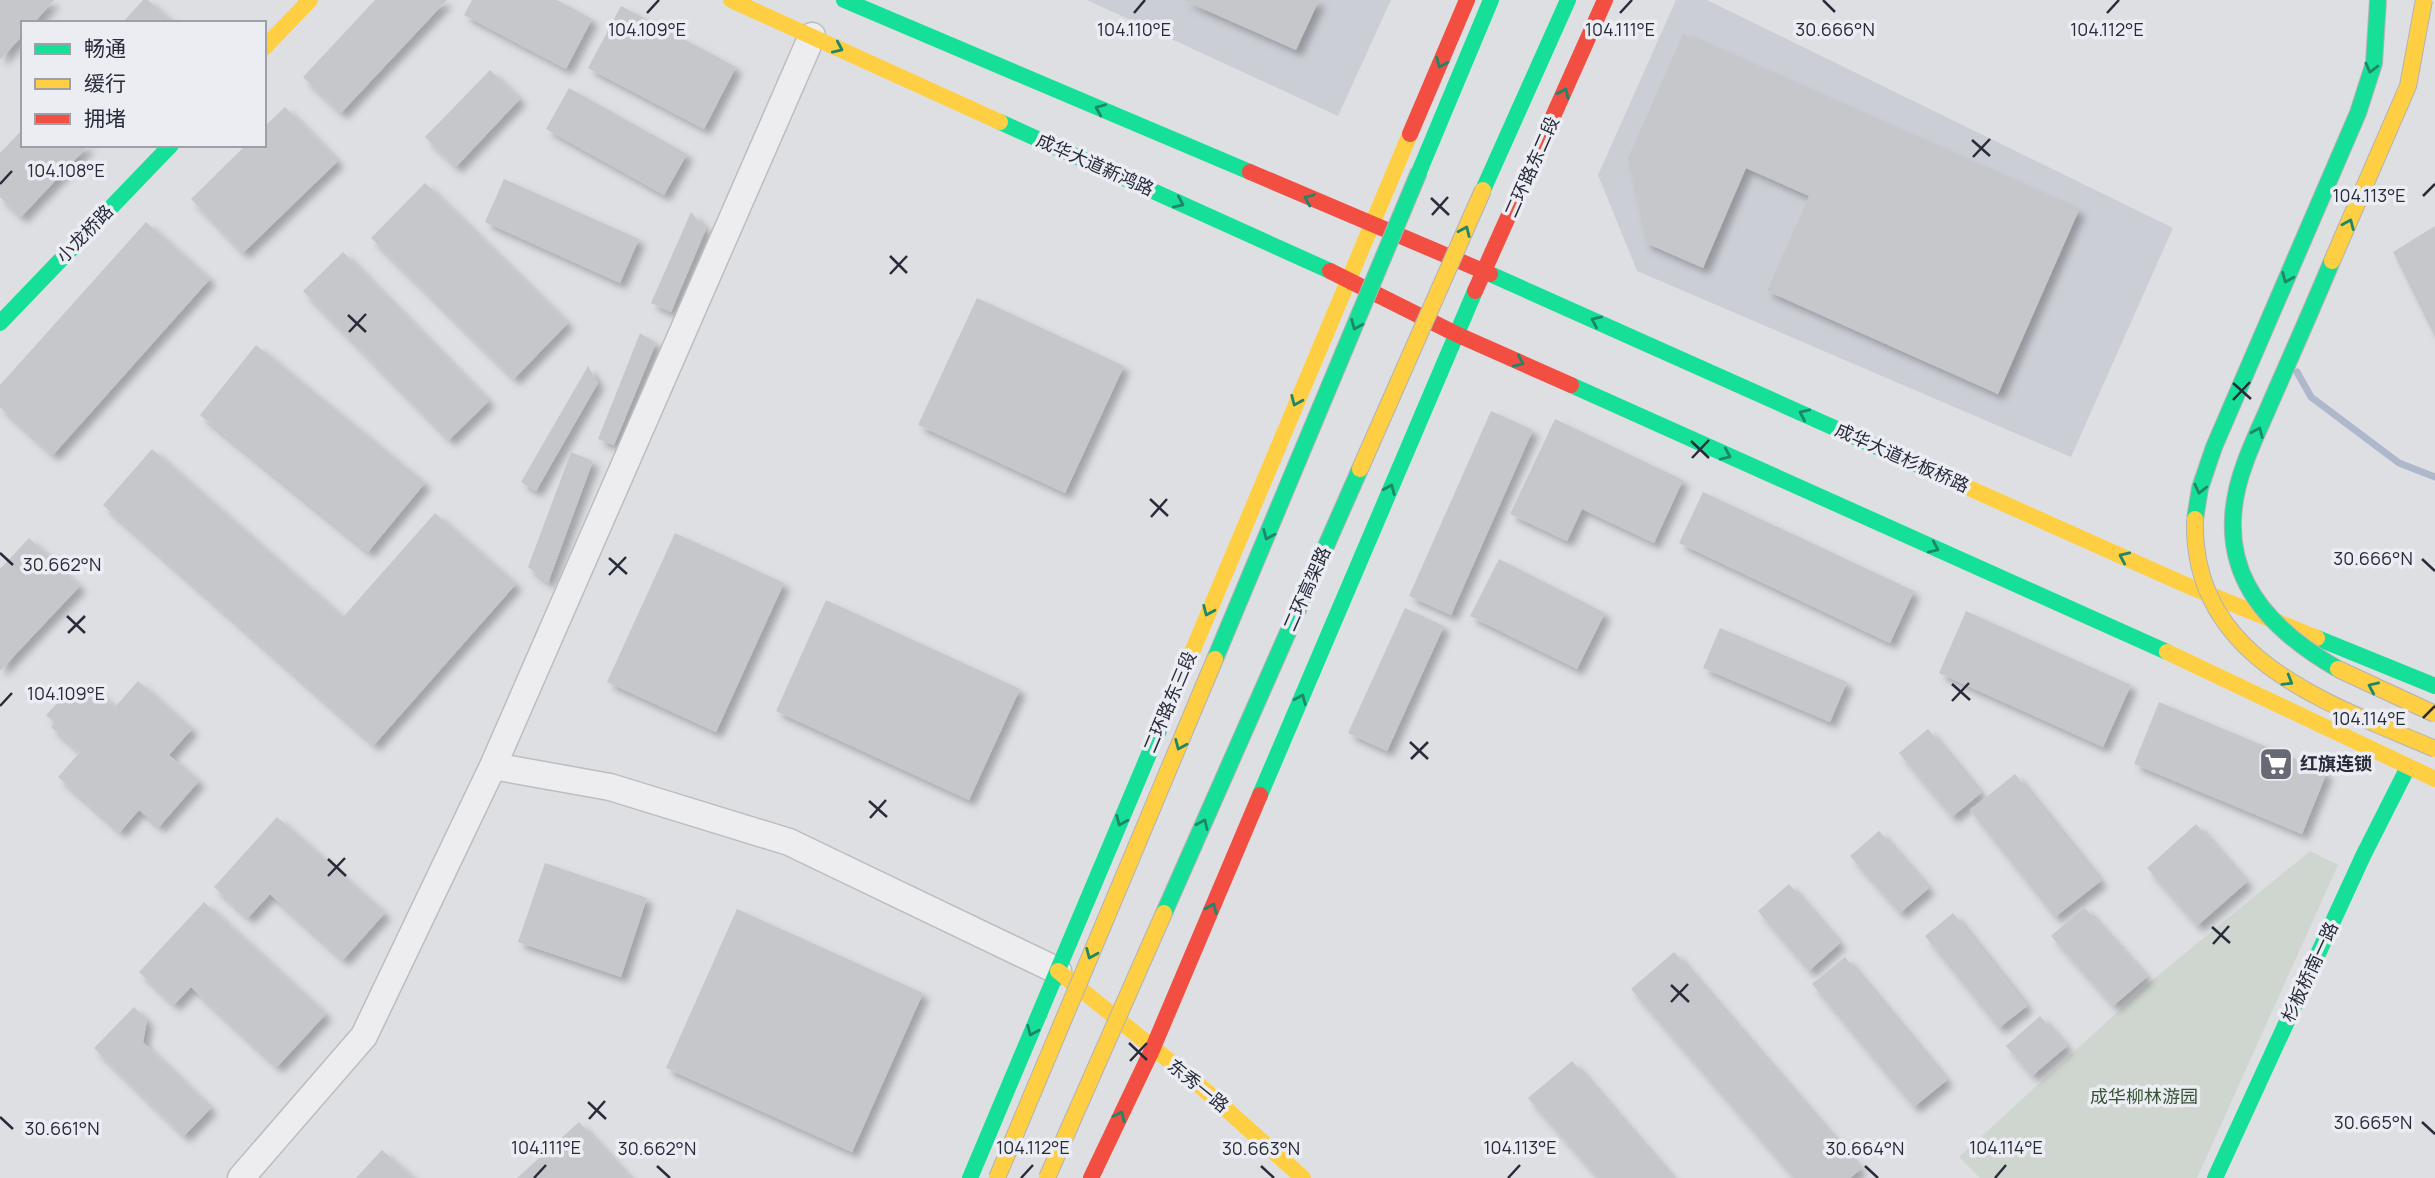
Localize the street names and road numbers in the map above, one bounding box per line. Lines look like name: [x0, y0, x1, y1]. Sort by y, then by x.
street label: 二环路东二段: [1498, 112, 1564, 221]
street label: 成华大道新鸿路: [1033, 127, 1158, 201]
street label: 小龙桥路: [51, 199, 118, 268]
street label: 成华大道杉板桥路: [1832, 417, 1973, 497]
street label: 二环高架路: [1277, 543, 1335, 635]
street label: 二环路东三段: [1137, 647, 1201, 756]
street label: 杉板桥南一路: [2275, 918, 2343, 1026]
street label: 东秀一路: [1163, 1053, 1234, 1117]

